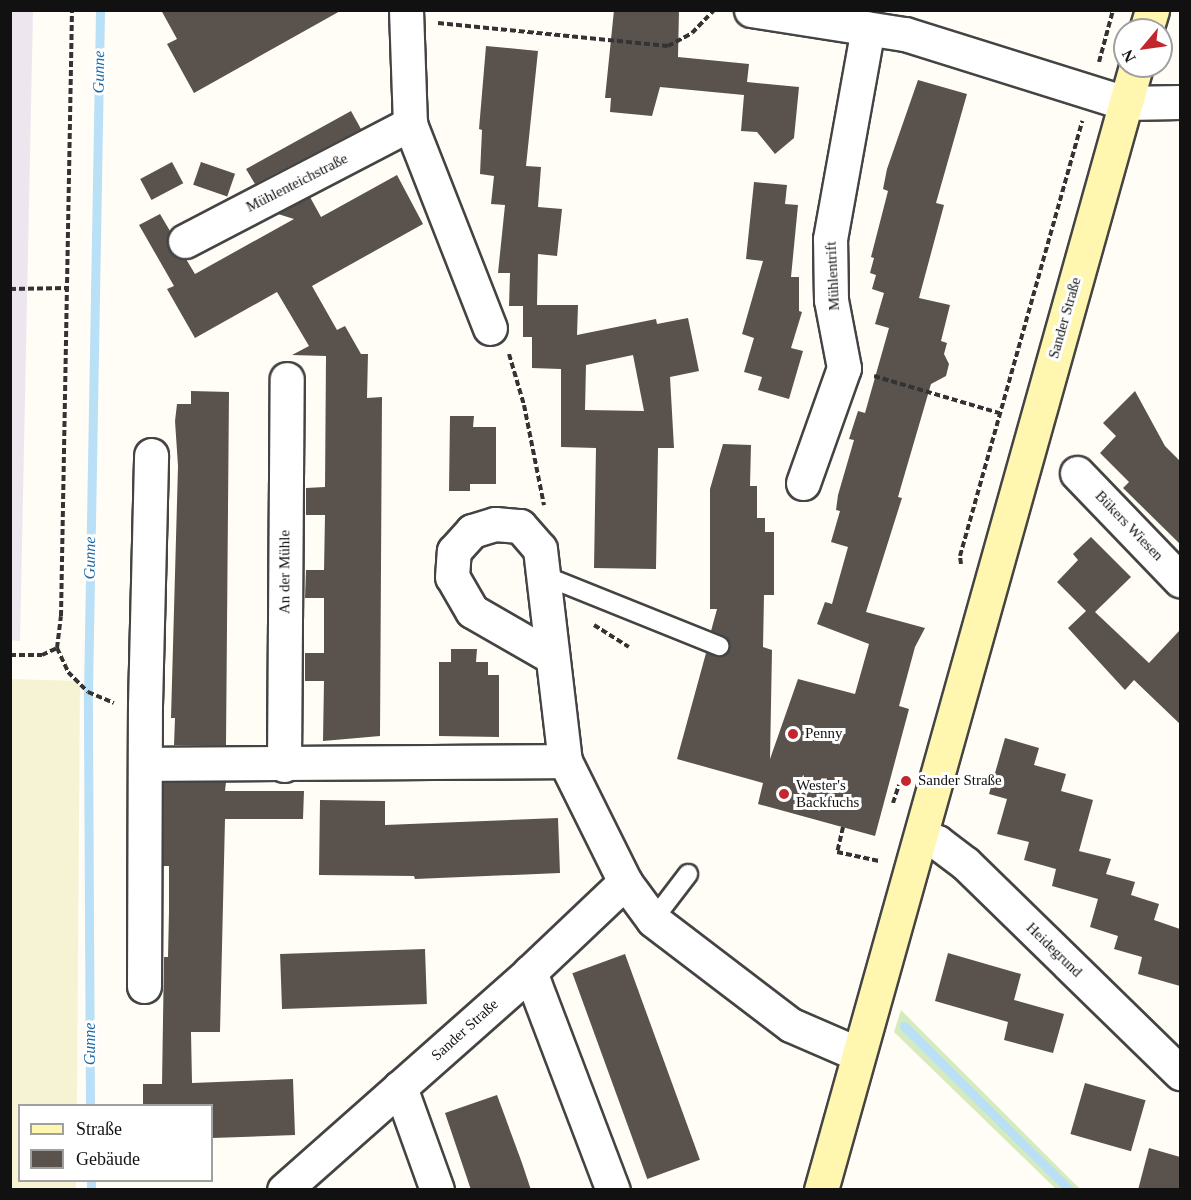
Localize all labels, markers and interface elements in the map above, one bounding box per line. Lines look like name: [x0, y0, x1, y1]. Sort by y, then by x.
north arrow: [1113, 18, 1173, 78]
text: N: [1118, 47, 1139, 65]
water label: Gunne: [89, 51, 109, 93]
street label: Mühlenteichstraße: [243, 150, 351, 216]
street label: Mühlentrift: [822, 241, 844, 311]
street label: Sander Straße: [1045, 275, 1085, 361]
street label: Bükers Wiesen: [1091, 487, 1167, 565]
street label: An der Mühle: [276, 530, 294, 614]
water label: Gunne: [80, 537, 100, 579]
place label: Penny: [805, 725, 842, 743]
marker: Penny: [786, 727, 800, 741]
place label: Sander Straße: [918, 772, 1002, 790]
marker: Sander Straße: [899, 774, 913, 788]
place label: Wester's Backfuchs: [796, 776, 859, 811]
marker: Wester's Backfuchs: [777, 787, 791, 801]
street label: Heidegrund: [1022, 919, 1086, 981]
street label: Sander Straße: [428, 995, 502, 1065]
water label: Gunne: [80, 1023, 100, 1065]
legend: [18, 1104, 213, 1182]
text: Straße: [76, 1119, 122, 1139]
text: Gebäude: [76, 1149, 140, 1169]

